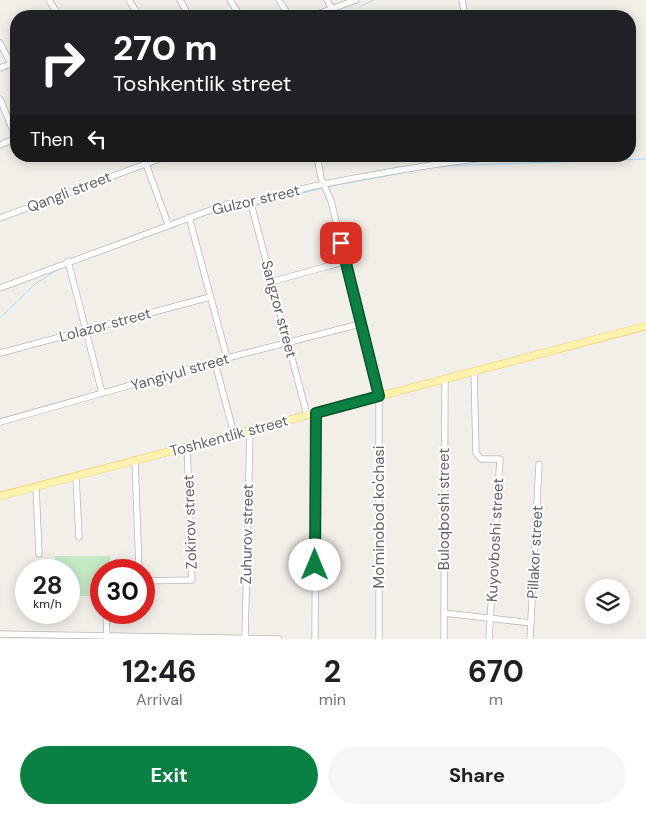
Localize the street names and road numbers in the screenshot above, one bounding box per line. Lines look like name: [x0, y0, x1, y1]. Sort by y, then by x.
street label: Qangli street: [24, 167, 114, 217]
street label: Gulzor street: [210, 180, 302, 220]
street label: Sangzor street: [256, 258, 302, 360]
street label: Lolazor street: [57, 303, 153, 347]
street label: Yangiyul street: [128, 348, 232, 396]
street label: Toshkentlik street: [168, 411, 290, 461]
street label: Mo'minobod ko'chasi: [369, 446, 389, 588]
street label: Buloqboshi street: [434, 448, 454, 570]
street label: Zokirov street: [178, 474, 202, 570]
street label: Kuyovboshi street: [482, 477, 508, 603]
street label: Zuhurov street: [236, 483, 258, 584]
street label: Pillakor street: [523, 505, 547, 599]

